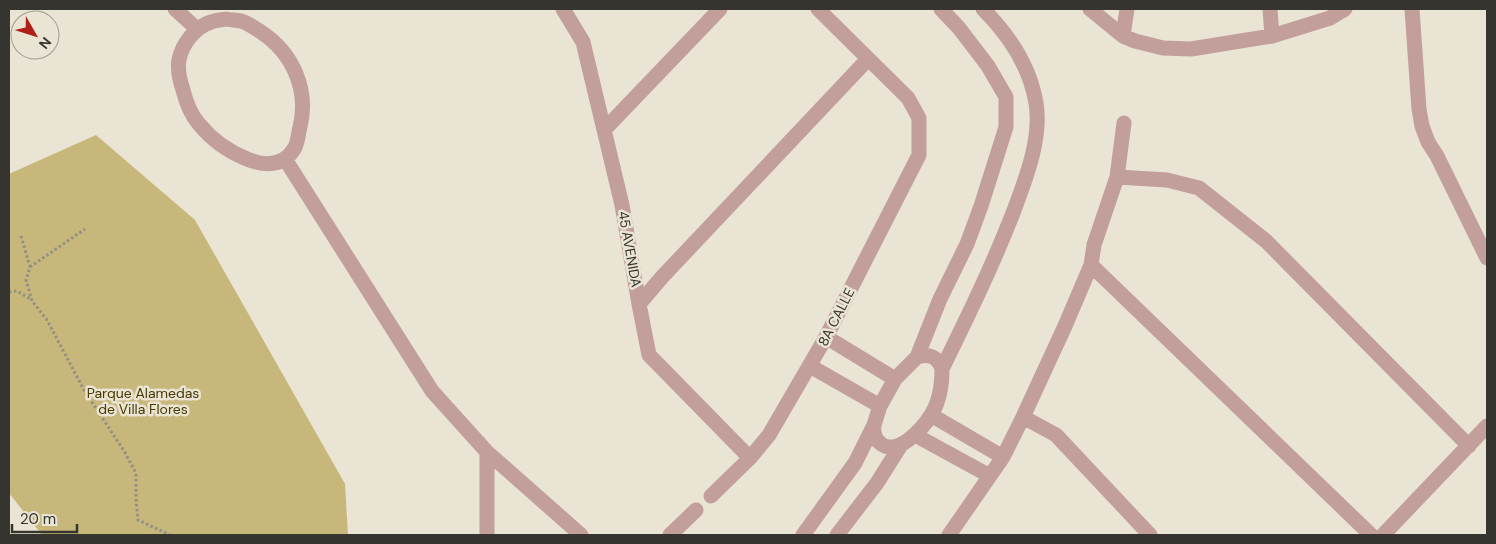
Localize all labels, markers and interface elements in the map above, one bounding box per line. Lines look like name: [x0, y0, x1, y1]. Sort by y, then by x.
north arrow: [10, 10, 60, 60]
text: N: [35, 34, 55, 53]
street label: 45 AVENIDA: [614, 209, 646, 289]
street label: 8A CALLE: [814, 285, 858, 349]
park label: Parque Alamedas de Villa Flores: [87, 384, 199, 418]
scale bar: [12, 502, 78, 534]
text: 20 m: [20, 509, 56, 529]

